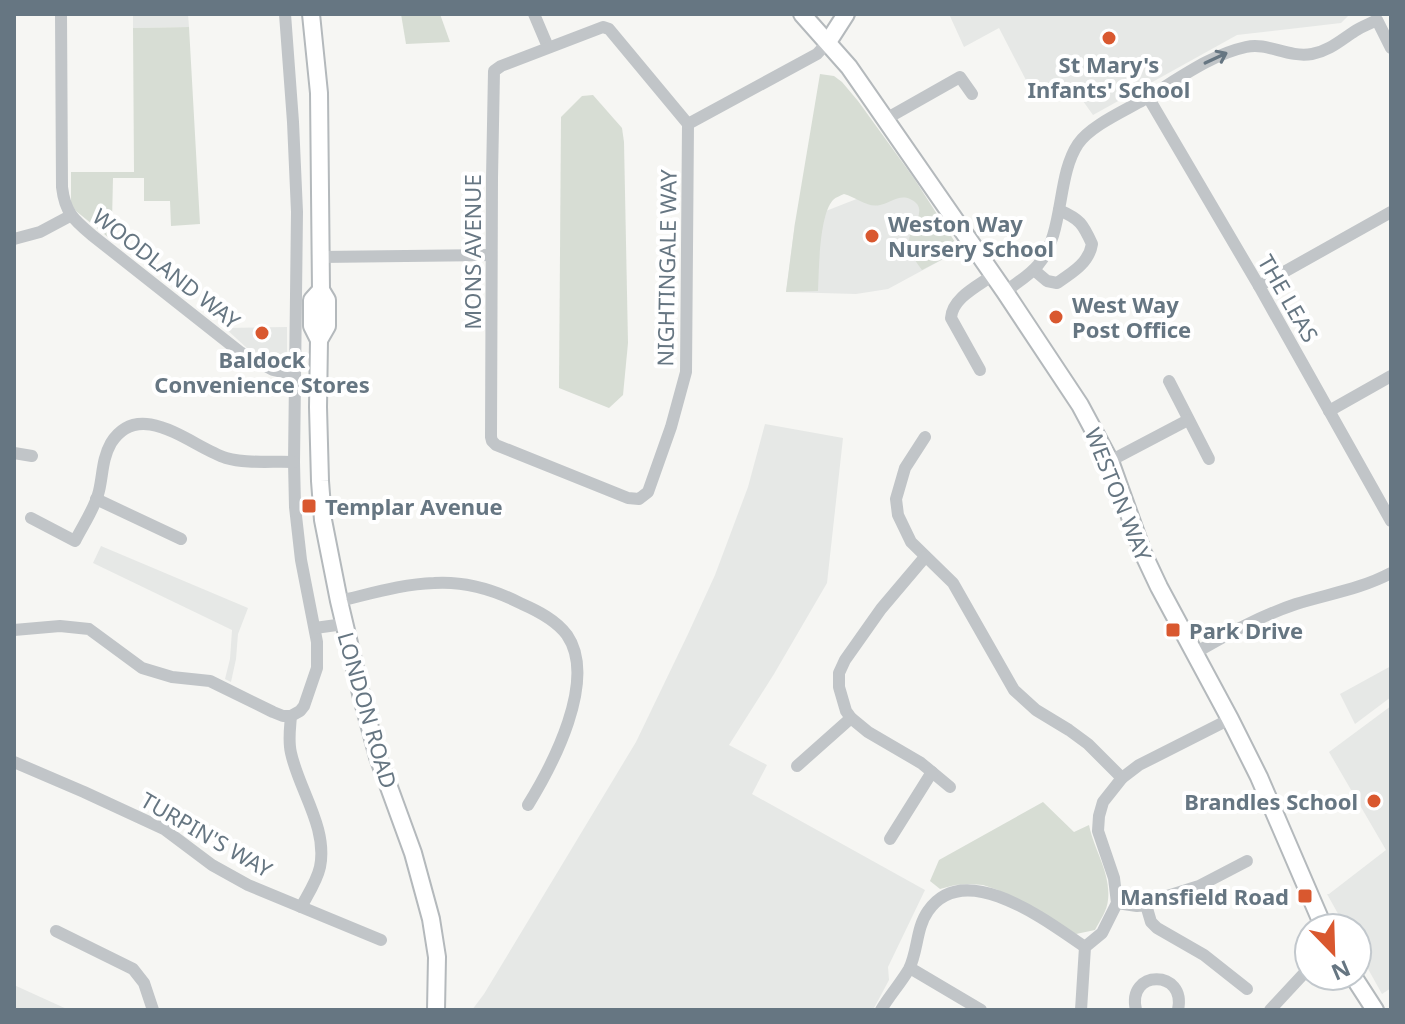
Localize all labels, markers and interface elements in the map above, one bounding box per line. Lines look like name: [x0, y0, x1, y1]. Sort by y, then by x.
marker: St Mary's Infants' School: [1100, 29, 1118, 47]
place label: St Mary's Infants' School: [1028, 49, 1190, 104]
one-way arrow: [1203, 50, 1227, 65]
street label: NIGHTINGALE WAY: [649, 169, 683, 367]
street label: MONS AVENUE: [457, 174, 487, 330]
street label: WOODLAND WAY: [87, 201, 247, 335]
place label: Weston Way Nursery School: [888, 208, 1054, 263]
marker: Weston Way Nursery School: [863, 227, 881, 245]
street label: THE LEAS: [1252, 249, 1326, 347]
place label: West Way Post Office: [1072, 289, 1191, 344]
marker: West Way Post Office: [1047, 308, 1065, 326]
marker: Baldock Convenience Stores: [253, 324, 271, 342]
place label: Baldock Convenience Stores: [154, 344, 370, 399]
street label: WESTON WAY: [1079, 423, 1160, 565]
place label: Templar Avenue: [325, 491, 503, 521]
marker: Templar Avenue: [300, 497, 318, 515]
place label: Park Drive: [1189, 615, 1303, 645]
marker: Park Drive: [1164, 621, 1182, 639]
street label: LONDON ROAD: [331, 628, 405, 792]
street label: TURPIN'S WAY: [136, 784, 279, 884]
place label: Brandles School: [1184, 786, 1358, 816]
marker: Brandles School: [1365, 792, 1383, 810]
place label: Mansfield Road: [1120, 881, 1289, 911]
marker: Mansfield Road: [1296, 887, 1314, 905]
north arrow: [1293, 912, 1373, 992]
text: N: [1327, 954, 1355, 989]

